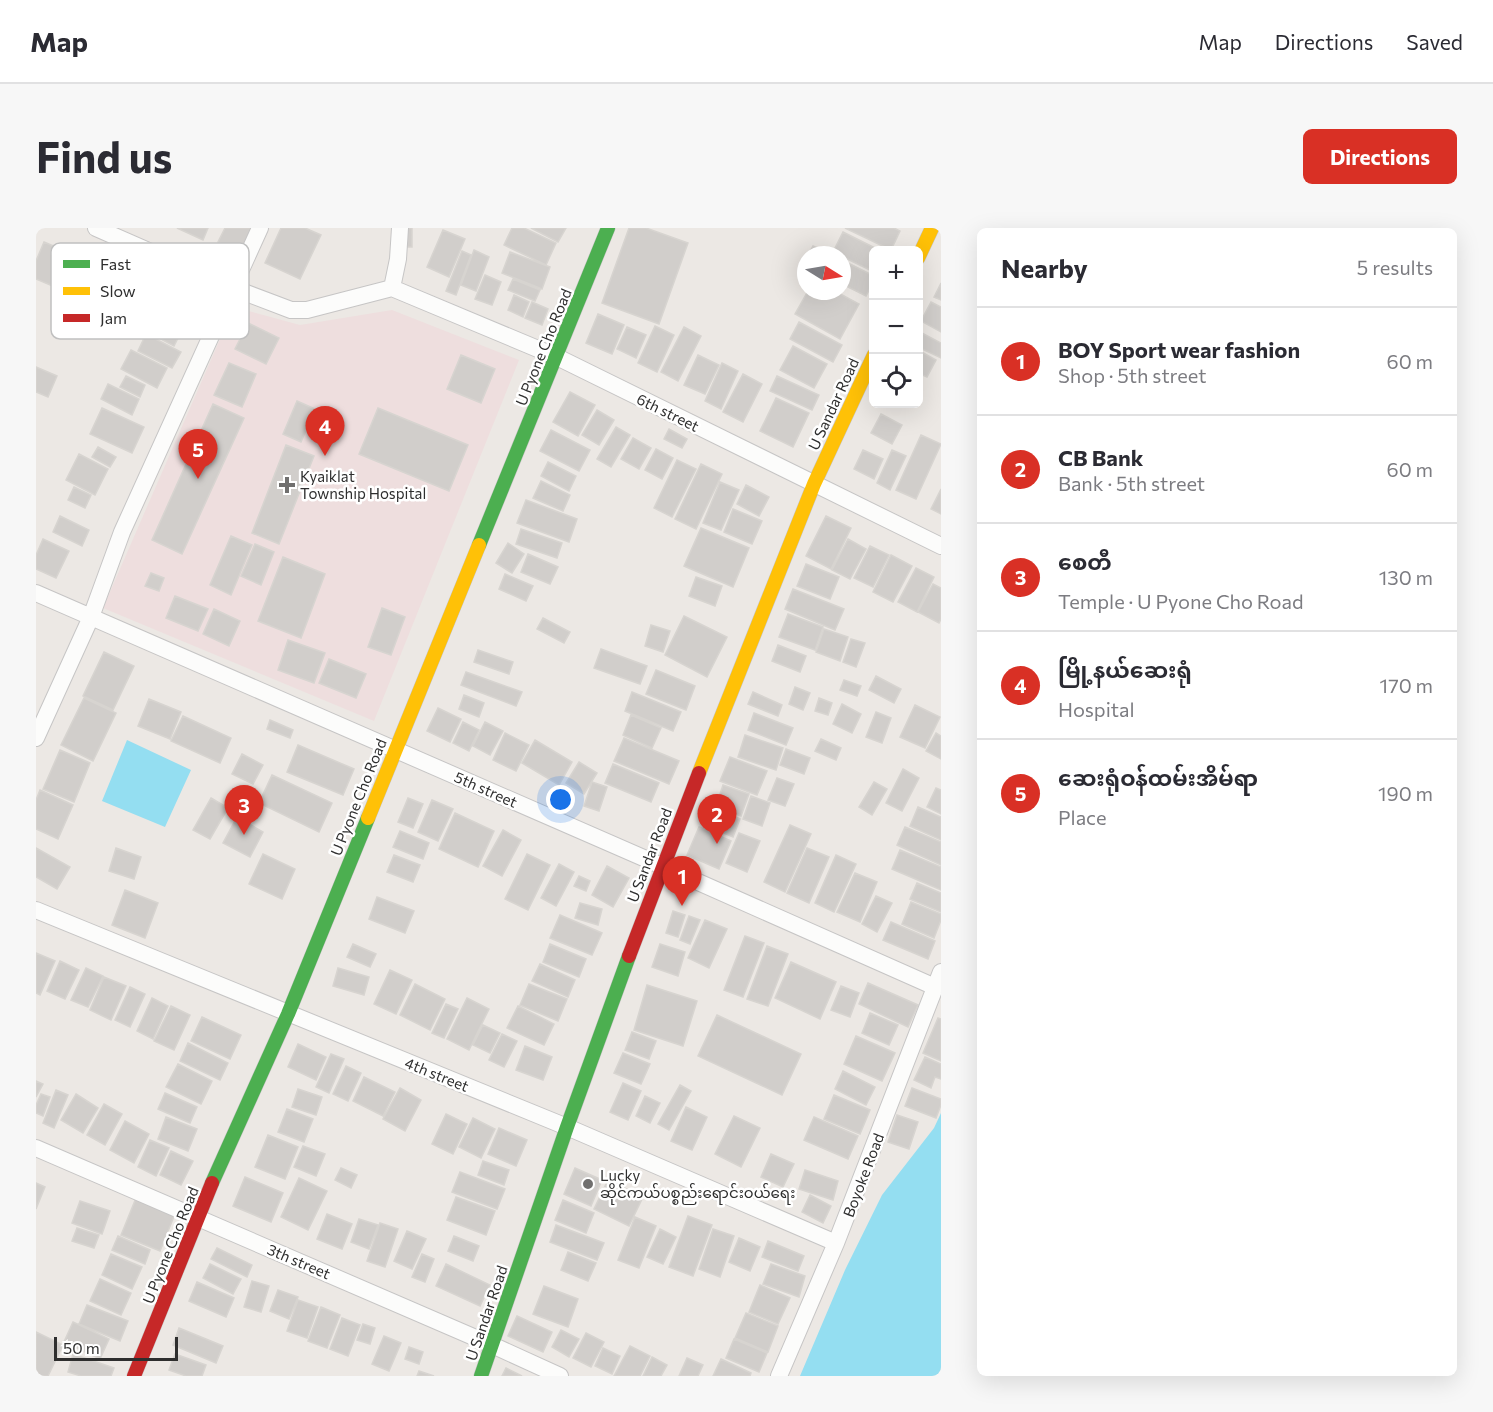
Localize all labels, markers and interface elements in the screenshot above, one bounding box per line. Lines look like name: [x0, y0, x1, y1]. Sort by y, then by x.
text: Map: [30, 24, 88, 58]
text: Map: [1199, 29, 1242, 54]
text: Directions: [1275, 29, 1373, 54]
text: Saved: [1406, 29, 1463, 54]
button: Directions: [1303, 129, 1457, 184]
text: Find us: [36, 130, 172, 182]
legend: [51, 243, 249, 339]
north arrow: [797, 246, 851, 300]
map controls: [869, 246, 923, 408]
button: +: [869, 246, 923, 300]
text: Nearby: [1001, 252, 1088, 283]
text: Fast: [100, 254, 131, 273]
text: 5 results: [1357, 255, 1433, 279]
text: Slow: [100, 281, 136, 300]
street label: U Pyone Cho Road: [511, 286, 575, 408]
button: −: [869, 300, 923, 354]
text: Jam: [100, 308, 127, 327]
text: BOY Sport wear fashion: [1058, 336, 1300, 363]
text: 1: [1016, 349, 1025, 373]
text: 60 m: [1387, 349, 1433, 373]
button: locate: [869, 354, 923, 408]
street label: U Sandar Road: [804, 355, 862, 453]
text: Shop · 5th street: [1058, 363, 1206, 387]
street label: 6th street: [634, 389, 702, 435]
pin: 4: [306, 406, 344, 456]
pin: 5: [178, 430, 218, 479]
text: CB Bank: [1058, 444, 1143, 471]
text: 2: [1015, 457, 1026, 481]
text: 60 m: [1387, 457, 1433, 481]
place label: Kyaiklat Township Hospital: [300, 467, 426, 502]
text: Bank · 5th street: [1058, 471, 1205, 495]
marker: Kyaiklat Township Hospital: [278, 476, 296, 494]
text: စေတီ: [1058, 548, 1112, 575]
text: 3: [1015, 565, 1026, 589]
text: 130 m: [1379, 565, 1433, 589]
text: Temple · U Pyone Cho Road: [1058, 589, 1304, 613]
text: မြို့နယ်ဆေးရုံ: [1058, 656, 1192, 683]
text: 4: [1014, 673, 1027, 697]
text: 170 m: [1380, 673, 1433, 697]
text: Hospital: [1058, 697, 1135, 721]
street label: U Pyone Cho Road: [326, 736, 390, 858]
text: ဆေးရုံဝန်ထမ်းအိမ်ရာ: [1058, 764, 1258, 791]
street label: 5th street: [452, 767, 520, 811]
text: 5: [1015, 781, 1026, 805]
text: 190 m: [1378, 781, 1433, 805]
your location: [546, 785, 575, 814]
pin: 3: [224, 786, 264, 835]
pin: 2: [698, 794, 736, 844]
street label: U Sandar Road: [623, 805, 675, 905]
text: Place: [1058, 805, 1107, 829]
pin: 1: [662, 856, 702, 906]
street label: 4th street: [402, 1053, 472, 1095]
street label: Boyoke Road: [839, 1130, 887, 1220]
place label: Lucky ဆိုင်ကယ်ပစ္စည်းရောင်း၀ယ်ရေး: [600, 1166, 795, 1205]
marker: Lucky ဆိုင်ကယ်ပစ္စည်းရောင်း၀ယ်ရေး: [581, 1177, 595, 1191]
street label: U Pyone Cho Road: [138, 1184, 202, 1306]
street label: 3th street: [265, 1240, 333, 1282]
street label: U Sandar Road: [461, 1263, 511, 1363]
scale bar: [54, 1334, 178, 1362]
text: 50 m: [63, 1338, 100, 1357]

